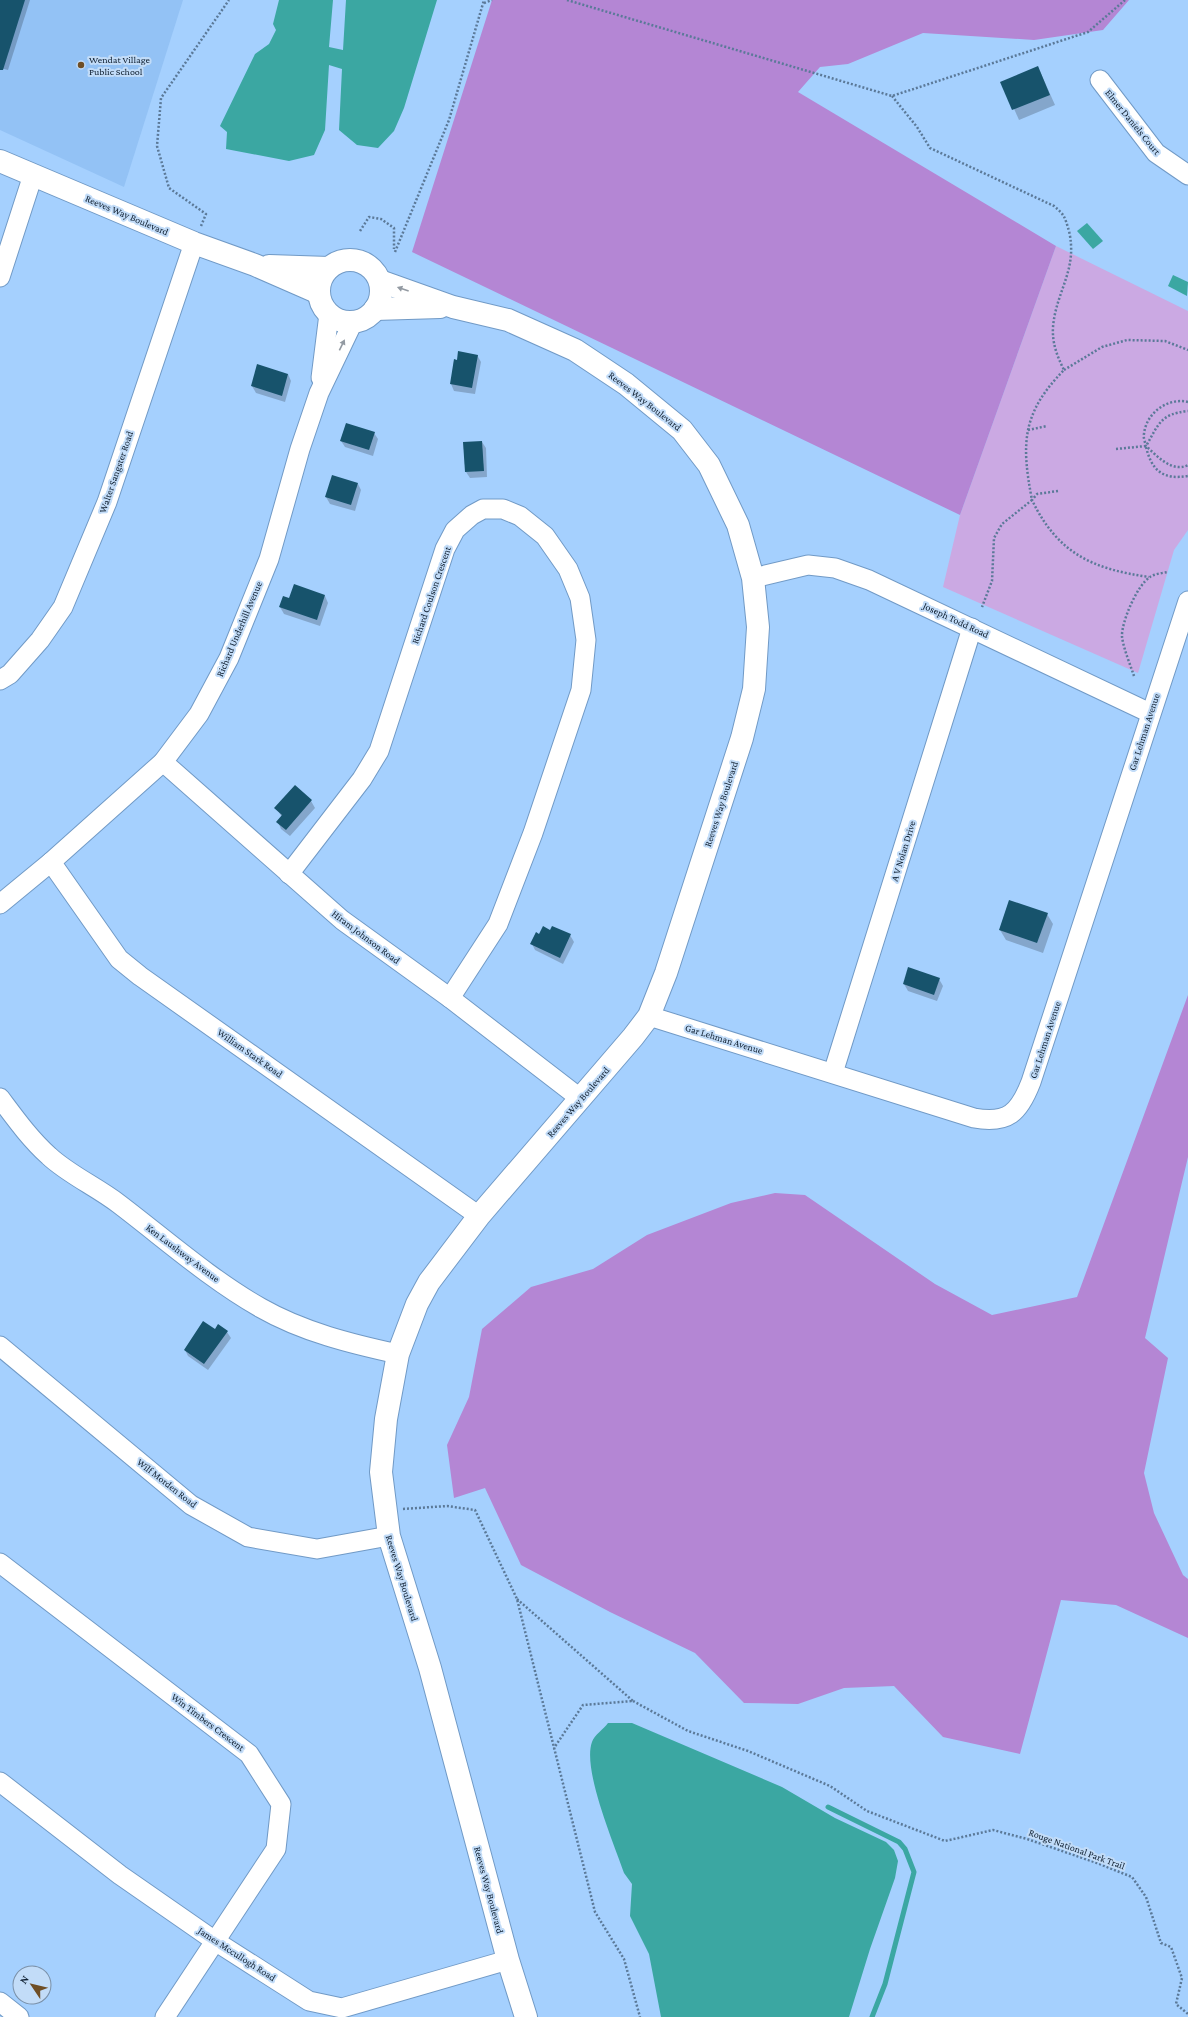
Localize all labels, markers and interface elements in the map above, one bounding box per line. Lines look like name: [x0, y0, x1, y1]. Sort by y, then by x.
place label: Wendat Village Public School: [89, 54, 150, 77]
marker: Wendat Village Public School: [76, 60, 86, 70]
street label: Elmer Daniels Court: [1103, 87, 1163, 157]
street label: Reeves Way Boulevard: [84, 193, 171, 238]
one-way arrow: [397, 286, 409, 292]
one-way arrow: [339, 339, 345, 351]
street label: Reeves Way Boulevard: [606, 369, 684, 433]
street label: Walter Sangster Road: [97, 429, 135, 514]
street label: Richard Coulson Crescent: [409, 544, 453, 645]
street label: Richard Underhill Avenue: [214, 579, 264, 678]
street label: Joseph Todd Road: [920, 600, 991, 640]
street label: Gar Lehman Avenue: [1126, 691, 1162, 772]
street label: Reeves Way Boulevard: [702, 759, 740, 848]
street label: A V Nolan Drive: [889, 819, 918, 883]
street label: Hiram Johnson Road: [330, 908, 403, 967]
street label: Gar Lehman Avenue: [1027, 999, 1063, 1080]
street label: Gar Lehman Avenue: [684, 1022, 765, 1056]
street label: William Stark Road: [215, 1026, 285, 1080]
street label: Reeves Way Boulevard: [545, 1064, 612, 1139]
street label: Ken Laushway Avenue: [144, 1222, 222, 1285]
street label: Wilf Morden Road: [135, 1456, 200, 1510]
street label: Reeves Way Boulevard: [384, 1534, 421, 1623]
street label: Win Timbers Crescent: [169, 1691, 247, 1753]
street label: Rouge National Park Trail: [1027, 1826, 1127, 1872]
street label: Reeves Way Boulevard: [472, 1845, 506, 1935]
street label: James Mccullogh Road: [195, 1924, 278, 1984]
north arrow: [12, 1965, 52, 2005]
text: N: [17, 1972, 31, 1986]

